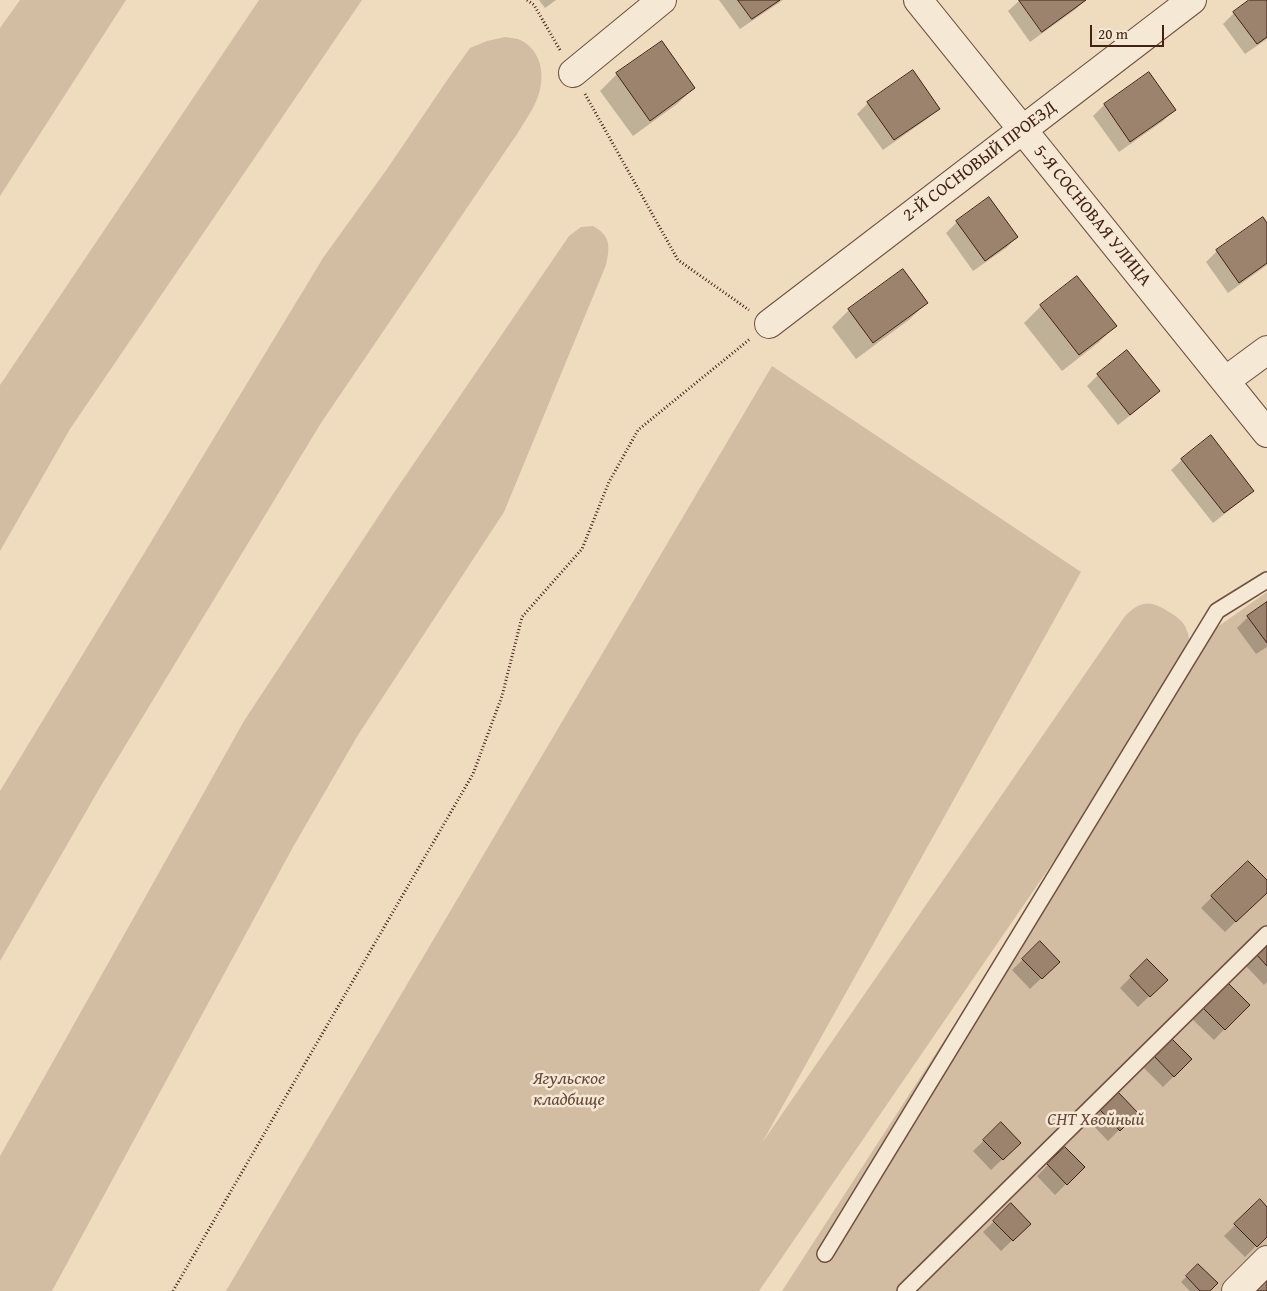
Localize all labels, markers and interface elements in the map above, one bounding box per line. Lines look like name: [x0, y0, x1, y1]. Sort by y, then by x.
scale bar: [1092, 15, 1166, 47]
text: 20 m: [1098, 23, 1128, 44]
street label: 2-Й СОСНОВЫЙ ПРОЕЗД: [899, 97, 1061, 227]
street label: 5-Я СОСНОВАЯ УЛИЦА: [1028, 141, 1156, 291]
park label: Ягульское кладбище: [533, 1068, 605, 1110]
park label: СНТ Хвойный: [1047, 1109, 1145, 1131]

